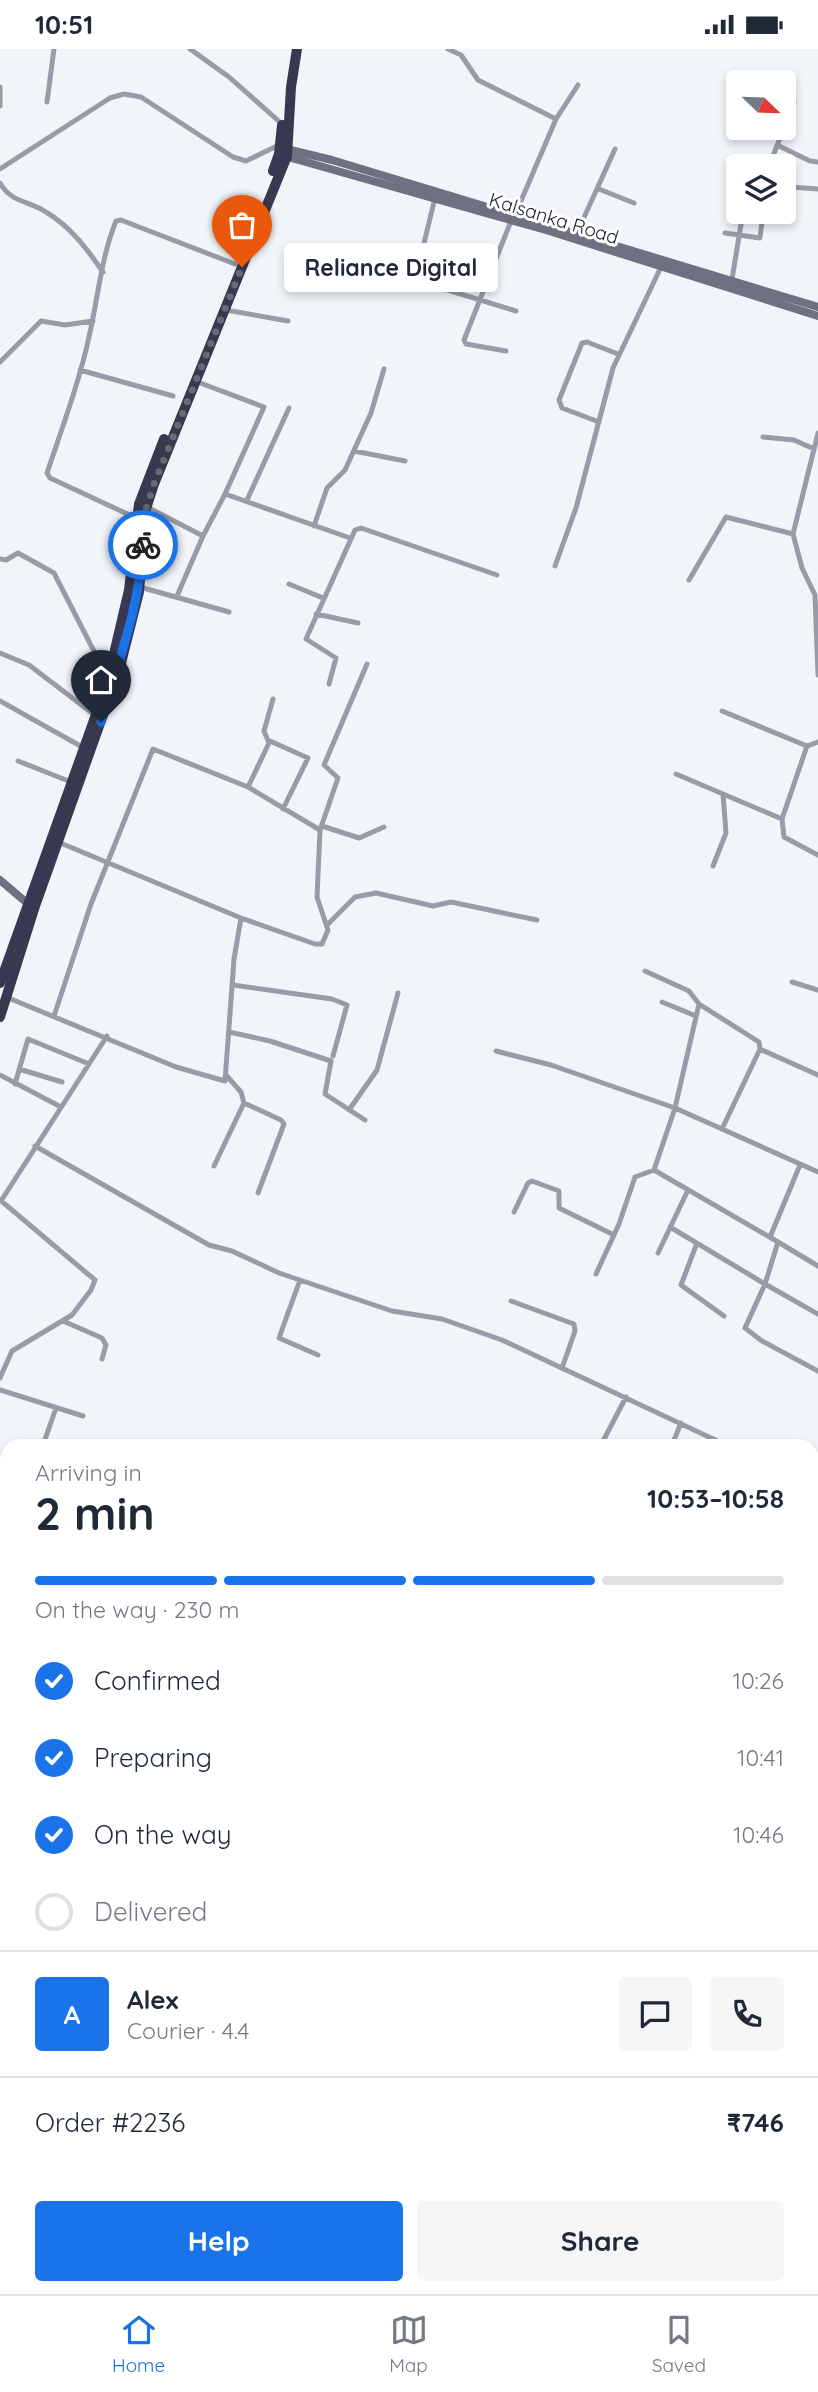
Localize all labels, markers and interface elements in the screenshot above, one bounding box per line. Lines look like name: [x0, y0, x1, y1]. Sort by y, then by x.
text: 10:51: [35, 8, 93, 41]
north arrow: [726, 70, 796, 140]
map controls: [726, 70, 796, 224]
button: layers: [726, 154, 796, 224]
street label: Kalsanka Road: [486, 187, 622, 249]
pin: [212, 195, 272, 267]
icon: bag: [223, 206, 261, 244]
callout: Reliance Digital: [284, 243, 498, 291]
text: Reliance Digital: [304, 253, 478, 282]
courier: [108, 510, 178, 580]
icon: bike: [124, 526, 162, 564]
pin: [71, 650, 131, 722]
icon: home: [82, 661, 120, 699]
text: Arriving in: [35, 1458, 142, 1487]
text: 10:53–10:58: [647, 1482, 784, 1515]
text: 2 min: [35, 1484, 155, 1542]
text: On the way · 230 m: [35, 1595, 240, 1624]
icon: check: [35, 1662, 73, 1700]
text: Confirmed: [94, 1664, 221, 1697]
text: 10:26: [732, 1666, 784, 1695]
icon: check: [35, 1739, 73, 1777]
text: Preparing: [94, 1741, 212, 1774]
text: 10:41: [737, 1743, 784, 1772]
icon: check: [35, 1816, 73, 1854]
text: On the way: [94, 1818, 232, 1851]
text: 10:46: [733, 1820, 784, 1849]
text: Delivered: [94, 1895, 207, 1928]
button: chat: [618, 1977, 692, 2051]
button: phone: [710, 1977, 784, 2051]
text: Alex: [127, 1983, 178, 2016]
text: A: [64, 1998, 80, 2031]
text: Courier · 4.4: [127, 2016, 249, 2045]
text: Order #2236: [35, 2106, 185, 2139]
text: ₹746: [727, 2106, 784, 2139]
button: Help: [35, 2201, 403, 2281]
button: Share: [417, 2201, 784, 2281]
tab: Home: [112, 2311, 165, 2377]
tab: Map: [389, 2311, 428, 2377]
tab: Saved: [652, 2311, 706, 2377]

